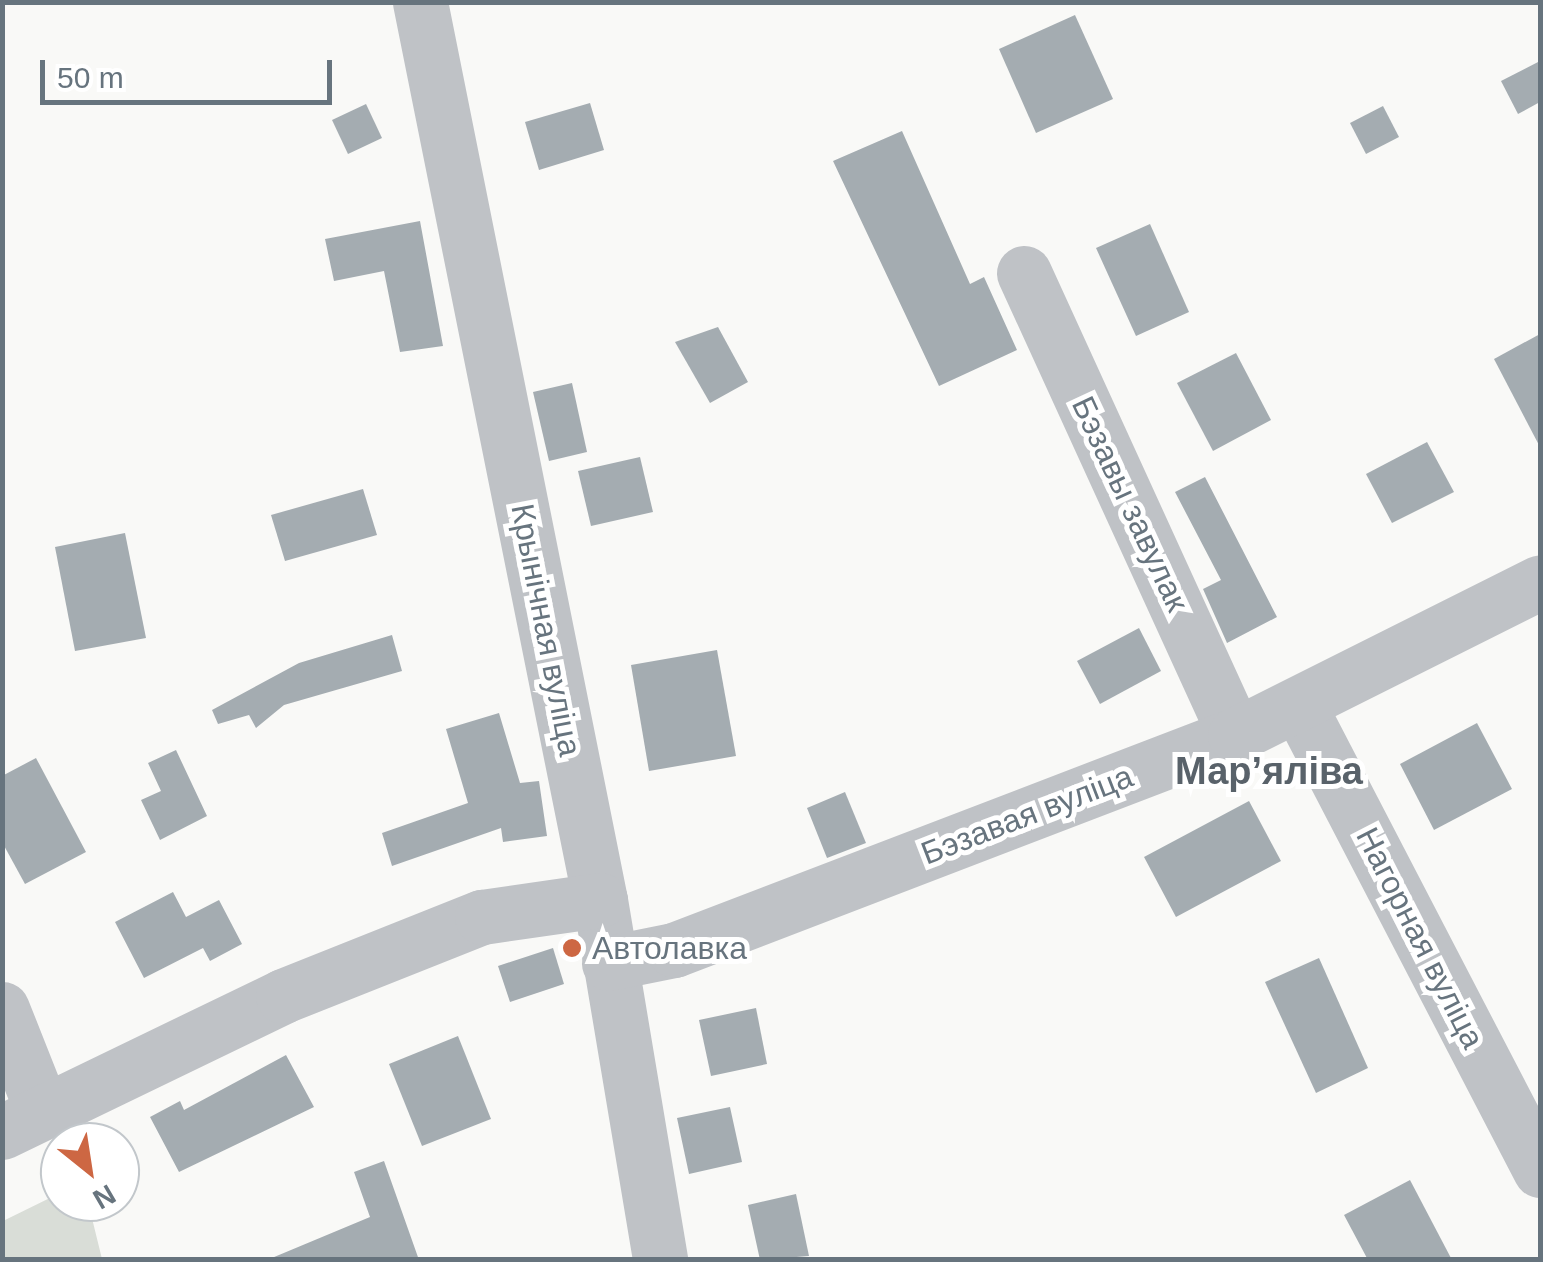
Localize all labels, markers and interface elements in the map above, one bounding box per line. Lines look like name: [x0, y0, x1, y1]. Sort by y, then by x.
scale bar: [45, 40, 338, 102]
text: 50 m: [57, 61, 124, 94]
street label: Бэзавы завулак: [1063, 390, 1197, 618]
street label: Крынічная вуліца: [503, 501, 589, 759]
district label: Марʼяліва: [1175, 749, 1363, 795]
street label: Бэзавая вуліца: [916, 757, 1138, 873]
street label: Нагорная вуліца: [1348, 821, 1492, 1055]
place label: Автолавка: [592, 929, 747, 967]
marker: Автолавка: [561, 937, 583, 959]
north arrow: [40, 1122, 140, 1222]
text: N: [88, 1178, 121, 1215]

